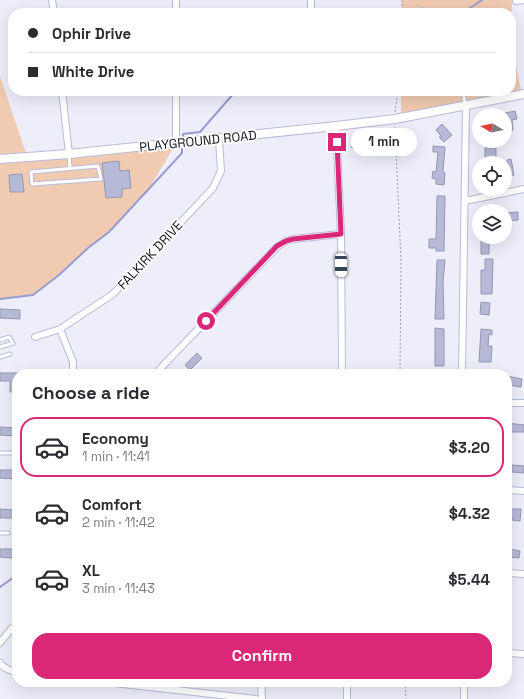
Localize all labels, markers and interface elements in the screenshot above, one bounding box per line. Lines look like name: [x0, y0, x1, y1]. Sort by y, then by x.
text: Ophir Drive: [52, 24, 131, 43]
text: White Drive: [52, 62, 134, 81]
north arrow: [472, 108, 512, 148]
map controls: [472, 108, 512, 244]
street label: PLAYGROUND ROAD: [138, 126, 258, 156]
callout: 1 min: [351, 128, 417, 156]
route end: [328, 133, 346, 151]
text: 1 min: [368, 133, 400, 150]
button: locate: [472, 156, 512, 196]
button: layers: [472, 204, 512, 244]
street label: FALKIRK DRIVE: [114, 217, 186, 293]
car: [335, 253, 347, 277]
route start: [197, 312, 215, 330]
text: Choose a ride: [32, 381, 150, 404]
icon: car: [34, 429, 70, 465]
text: Economy: [82, 429, 149, 448]
text: $3.20: [449, 438, 490, 457]
text: 1 min · 11:41: [82, 448, 150, 465]
icon: car: [34, 495, 70, 531]
text: Comfort: [82, 495, 142, 514]
text: $4.32: [449, 504, 490, 523]
text: 2 min · 11:42: [82, 514, 155, 531]
icon: car: [34, 561, 70, 597]
text: XL: [82, 561, 100, 580]
text: $5.44: [448, 570, 490, 589]
text: 3 min · 11:43: [82, 580, 155, 597]
button: Confirm: [32, 633, 492, 679]

